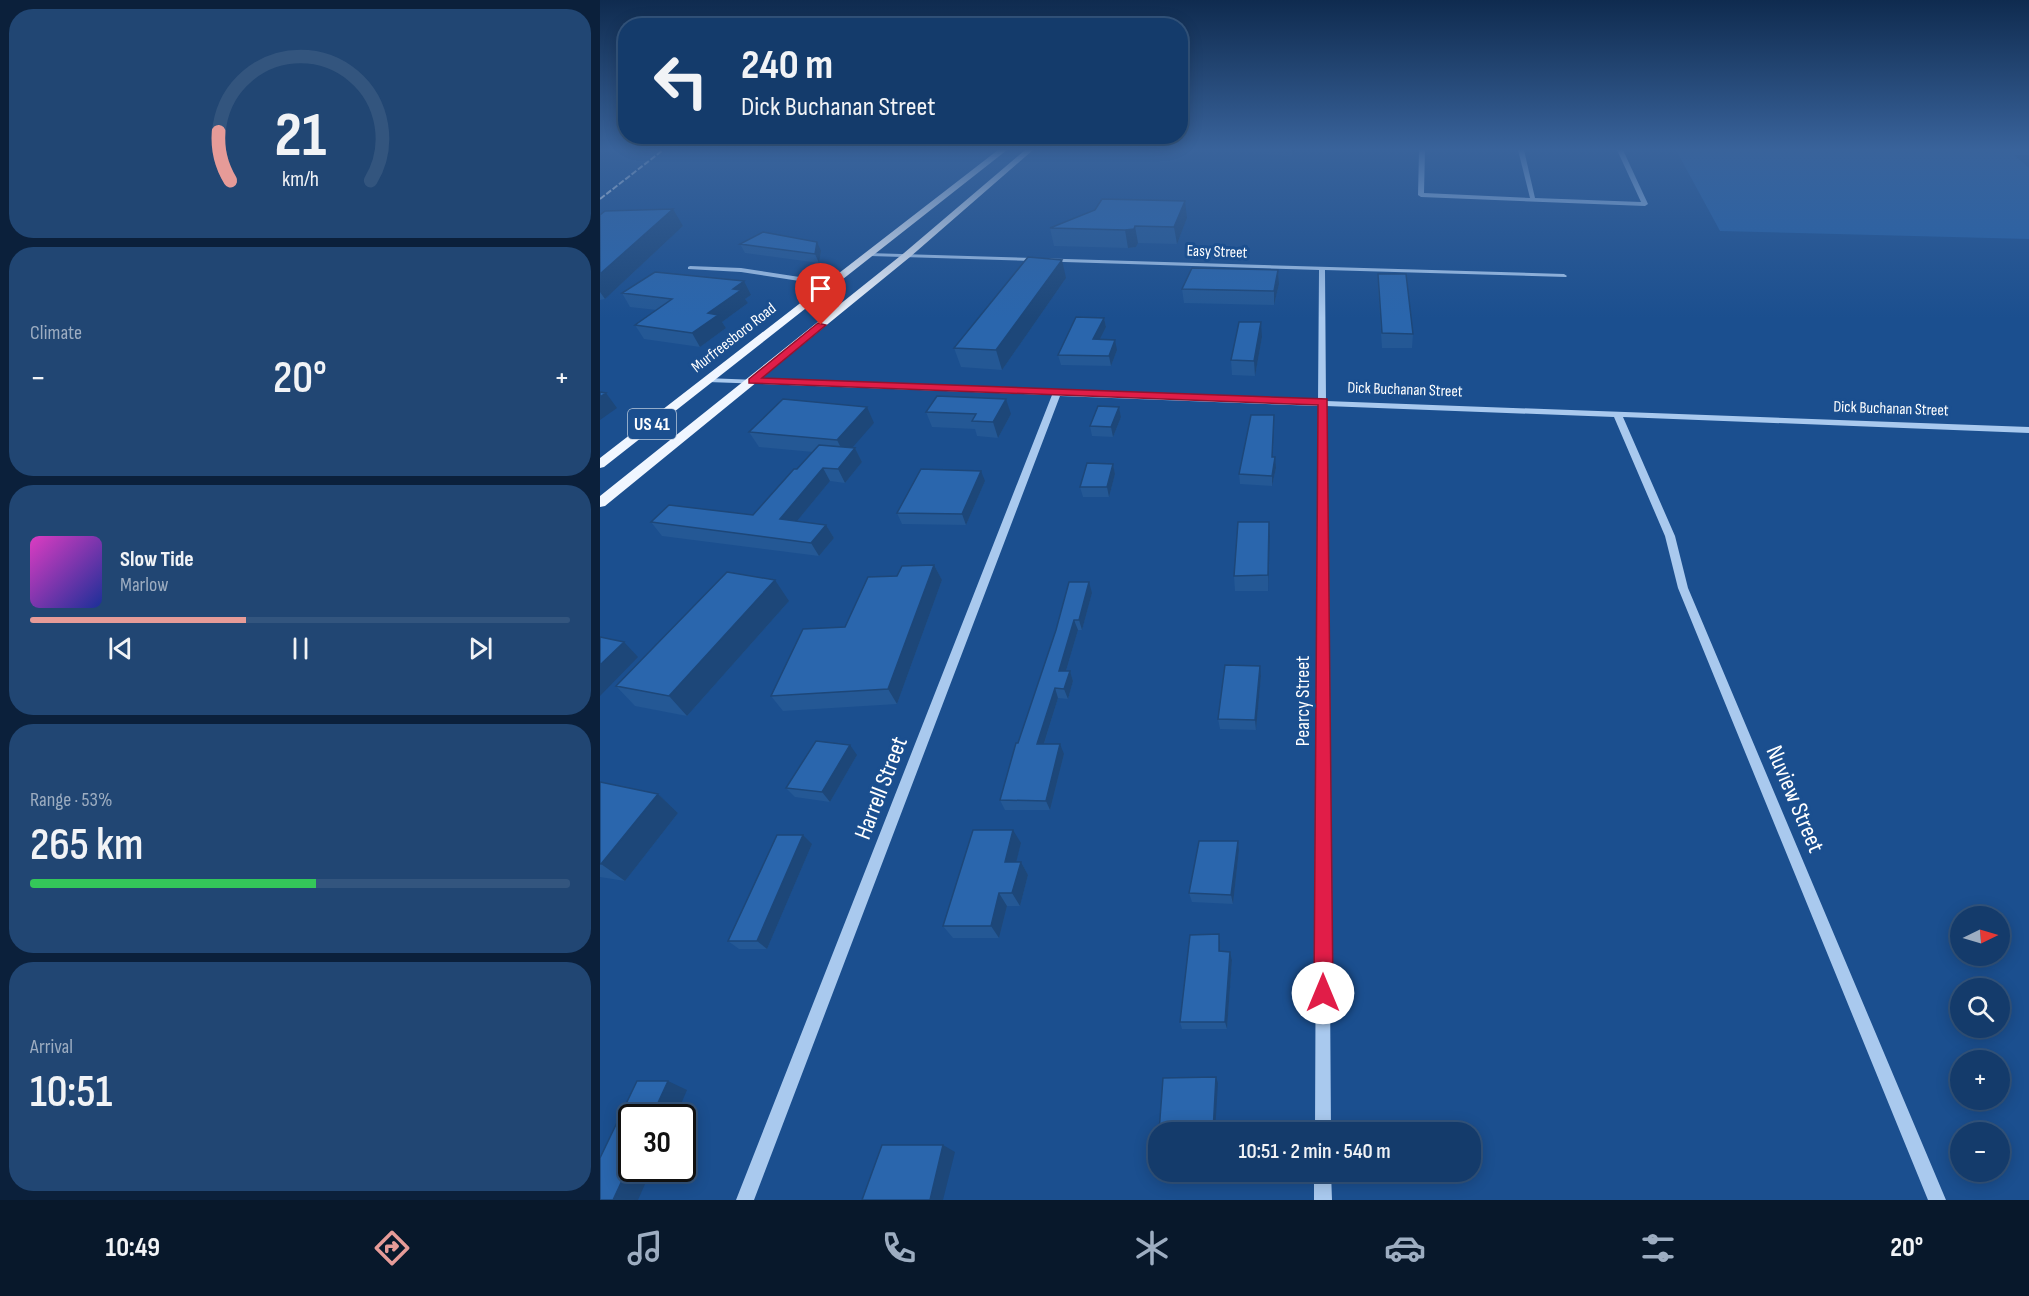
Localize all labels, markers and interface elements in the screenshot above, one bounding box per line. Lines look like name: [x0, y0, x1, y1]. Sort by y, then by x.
text: 240 m: [741, 40, 833, 91]
icon: left: [642, 42, 720, 120]
text: Dick Buchanan Street: [741, 91, 936, 123]
text: 21: [274, 99, 326, 174]
text: km/h: [281, 167, 319, 192]
street label: Easy Street: [1186, 241, 1248, 263]
pin: [795, 263, 846, 325]
icon: arrive: [804, 272, 837, 305]
street label: Murfreesboro Road: [688, 299, 780, 377]
text: Climate: [30, 321, 82, 345]
text: 20°: [273, 351, 327, 406]
text: −: [30, 358, 46, 398]
text: +: [554, 358, 570, 398]
street label: Dick Buchanan Street: [1347, 378, 1463, 402]
street label: Dick Buchanan Street: [1833, 397, 1949, 421]
road number: US 41: [628, 409, 676, 439]
text: Slow Tide: [120, 546, 194, 573]
text: Marlow: [120, 573, 168, 597]
icon: previous: [104, 632, 137, 665]
icon: pause: [284, 632, 317, 665]
icon: next: [464, 632, 497, 665]
street label: Pearcy Street: [1291, 656, 1315, 746]
street label: Harrell Street: [848, 732, 914, 844]
street label: Nuview Street: [1759, 741, 1831, 857]
text: Range · 53%: [30, 788, 112, 812]
text: 265 km: [30, 818, 144, 873]
north arrow: [1950, 906, 2010, 966]
map controls: [1950, 906, 2010, 1182]
position arrow: [1291, 961, 1355, 1025]
button: search: [1950, 978, 2010, 1038]
text: Arrival: [30, 1035, 73, 1059]
button: +: [1950, 1050, 2010, 1110]
text: 10:51: [30, 1065, 112, 1120]
speed limit sign: 30: [618, 1104, 696, 1182]
button: −: [1950, 1122, 2010, 1182]
text: 10:51 · 2 min · 540 m: [1238, 1138, 1391, 1165]
icon: directions: [371, 1227, 413, 1269]
icon: music: [624, 1227, 666, 1269]
icon: phone: [878, 1227, 920, 1269]
icon: climate: [1131, 1227, 1173, 1269]
icon: car: [1384, 1227, 1426, 1269]
icon: filters: [1637, 1227, 1679, 1269]
text: 10:49: [106, 1232, 160, 1264]
text: 20°: [1890, 1232, 1923, 1264]

